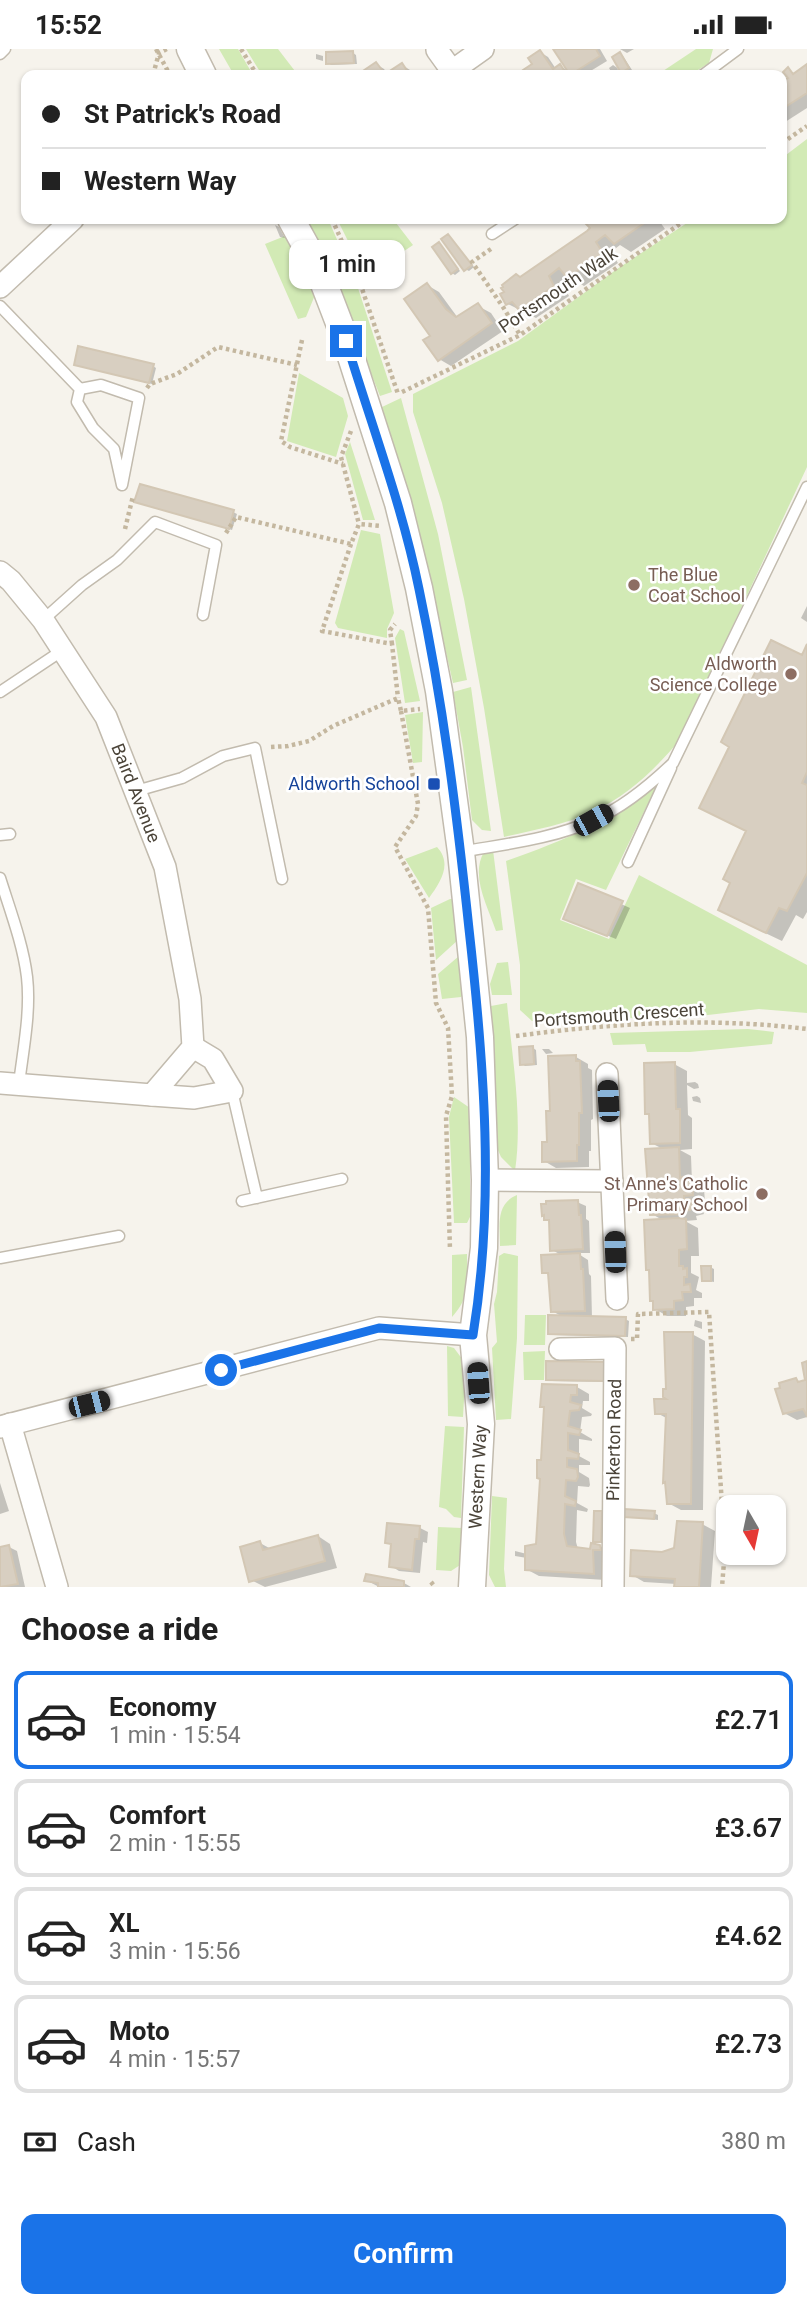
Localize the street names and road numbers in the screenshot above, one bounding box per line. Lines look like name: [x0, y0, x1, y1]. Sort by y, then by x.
street label: Portsmouth Walk: [494, 242, 622, 337]
street label: Baird Avenue: [107, 740, 165, 845]
street label: Portsmouth Crescent: [533, 998, 705, 1031]
street label: Pinkerton Road: [602, 1379, 625, 1501]
street label: Western Way: [464, 1424, 491, 1530]

